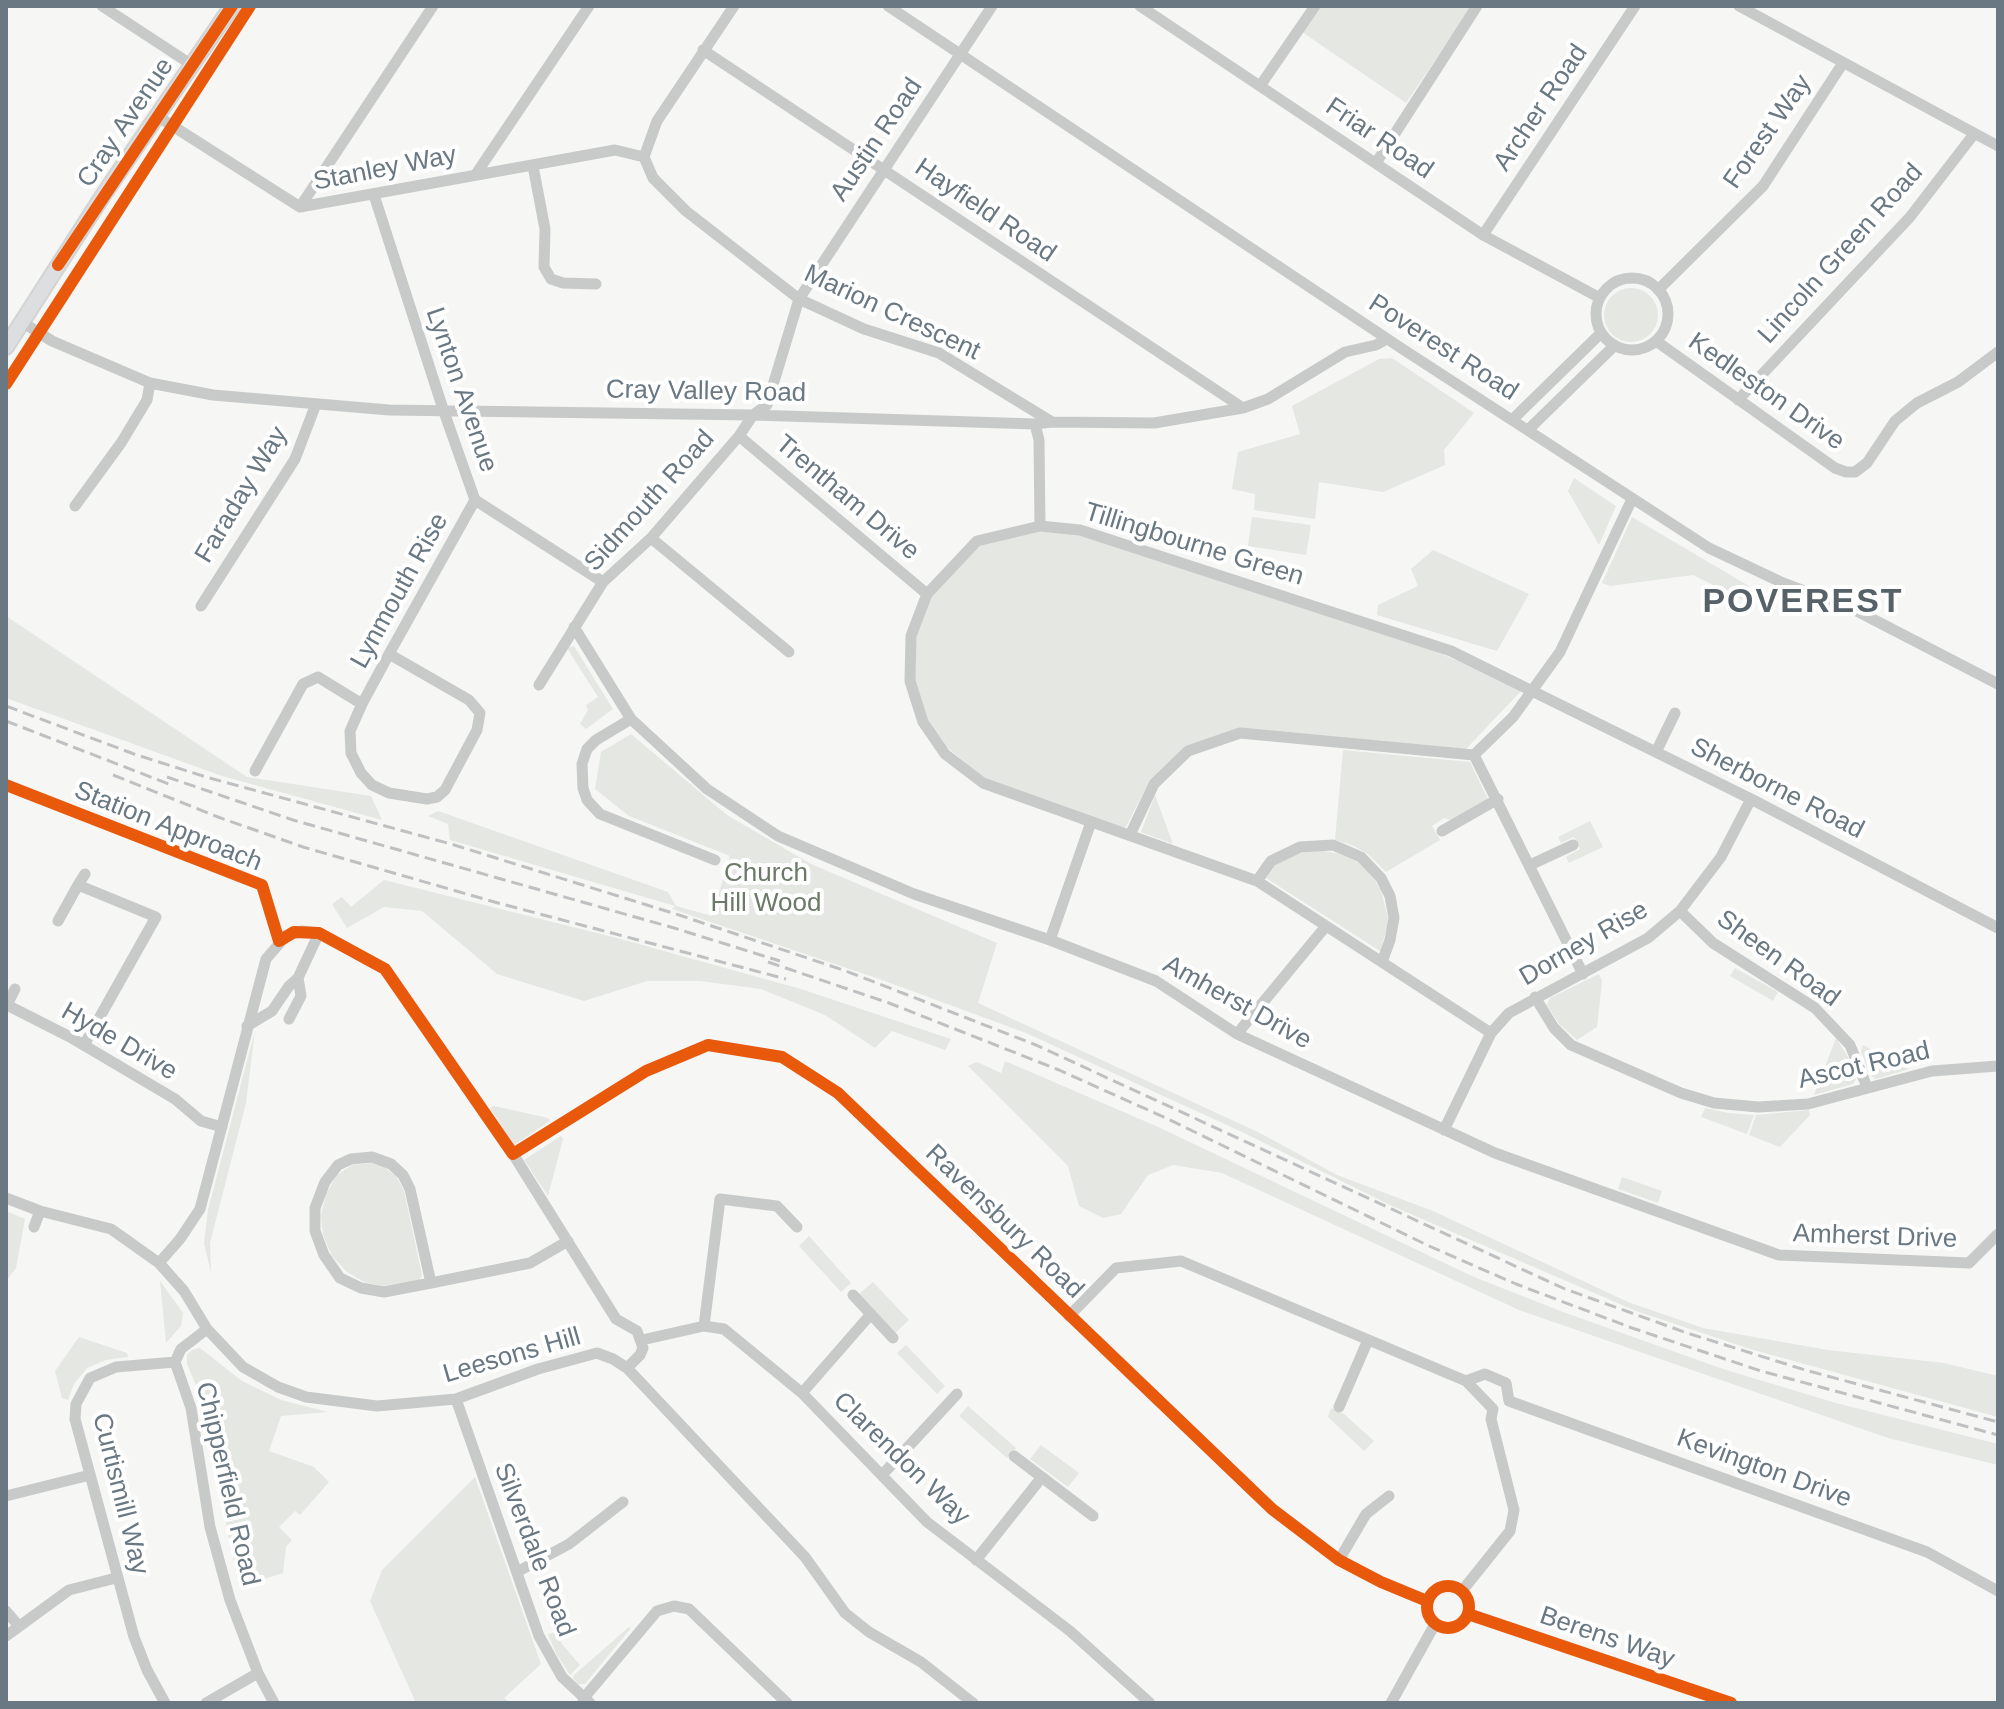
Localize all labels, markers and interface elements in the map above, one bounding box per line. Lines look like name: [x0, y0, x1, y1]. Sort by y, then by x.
street label: Archer Road: [1487, 39, 1595, 177]
street label: Cray Avenue: [71, 52, 181, 194]
street label: Forest Way: [1717, 69, 1819, 195]
street label: Austin Road: [824, 73, 930, 207]
street label: Friar Road: [1319, 92, 1439, 186]
street label: Stanley Way: [311, 140, 459, 198]
street label: Hayfield Road: [909, 152, 1061, 270]
street label: Lincoln Green Road: [1752, 158, 1930, 350]
street label: Marion Crescent: [799, 259, 985, 367]
street label: Poverest Road: [1362, 288, 1524, 408]
street label: Lynton Avenue: [418, 304, 504, 476]
street label: Kedleston Drive: [1682, 327, 1850, 457]
street label: Cray Valley Road: [606, 375, 806, 409]
street label: Faraday Way: [189, 421, 295, 569]
street label: Sidmouth Road: [578, 424, 722, 578]
street label: Trentham Drive: [769, 429, 925, 567]
street label: Tillingbourne Green: [1081, 497, 1307, 593]
street label: Lynmouth Rise: [345, 508, 455, 674]
district label: POVEREST: [1702, 583, 1904, 623]
street label: Sherborne Road: [1685, 732, 1869, 846]
street label: Station Approach: [70, 775, 266, 879]
park label: Church Hill Wood: [711, 858, 821, 920]
street label: Dorney Rise: [1514, 895, 1654, 993]
street label: Sheen Road: [1710, 904, 1846, 1014]
street label: Amherst Drive: [1157, 949, 1317, 1057]
street label: Hyde Drive: [56, 996, 182, 1088]
street label: Ascot Road: [1795, 1036, 1933, 1096]
street label: Ravensbury Road: [918, 1138, 1090, 1306]
street label: Amherst Drive: [1792, 1219, 1958, 1255]
street label: Leesons Hill: [440, 1321, 584, 1391]
street label: Chipperfield Road: [188, 1379, 266, 1589]
street label: Clarendon Way: [826, 1386, 976, 1532]
street label: Curtismill Way: [85, 1410, 155, 1578]
street label: Kevington Drive: [1672, 1423, 1856, 1515]
street label: Silverdale Road: [487, 1459, 581, 1641]
street label: Berens Way: [1535, 1600, 1679, 1676]

